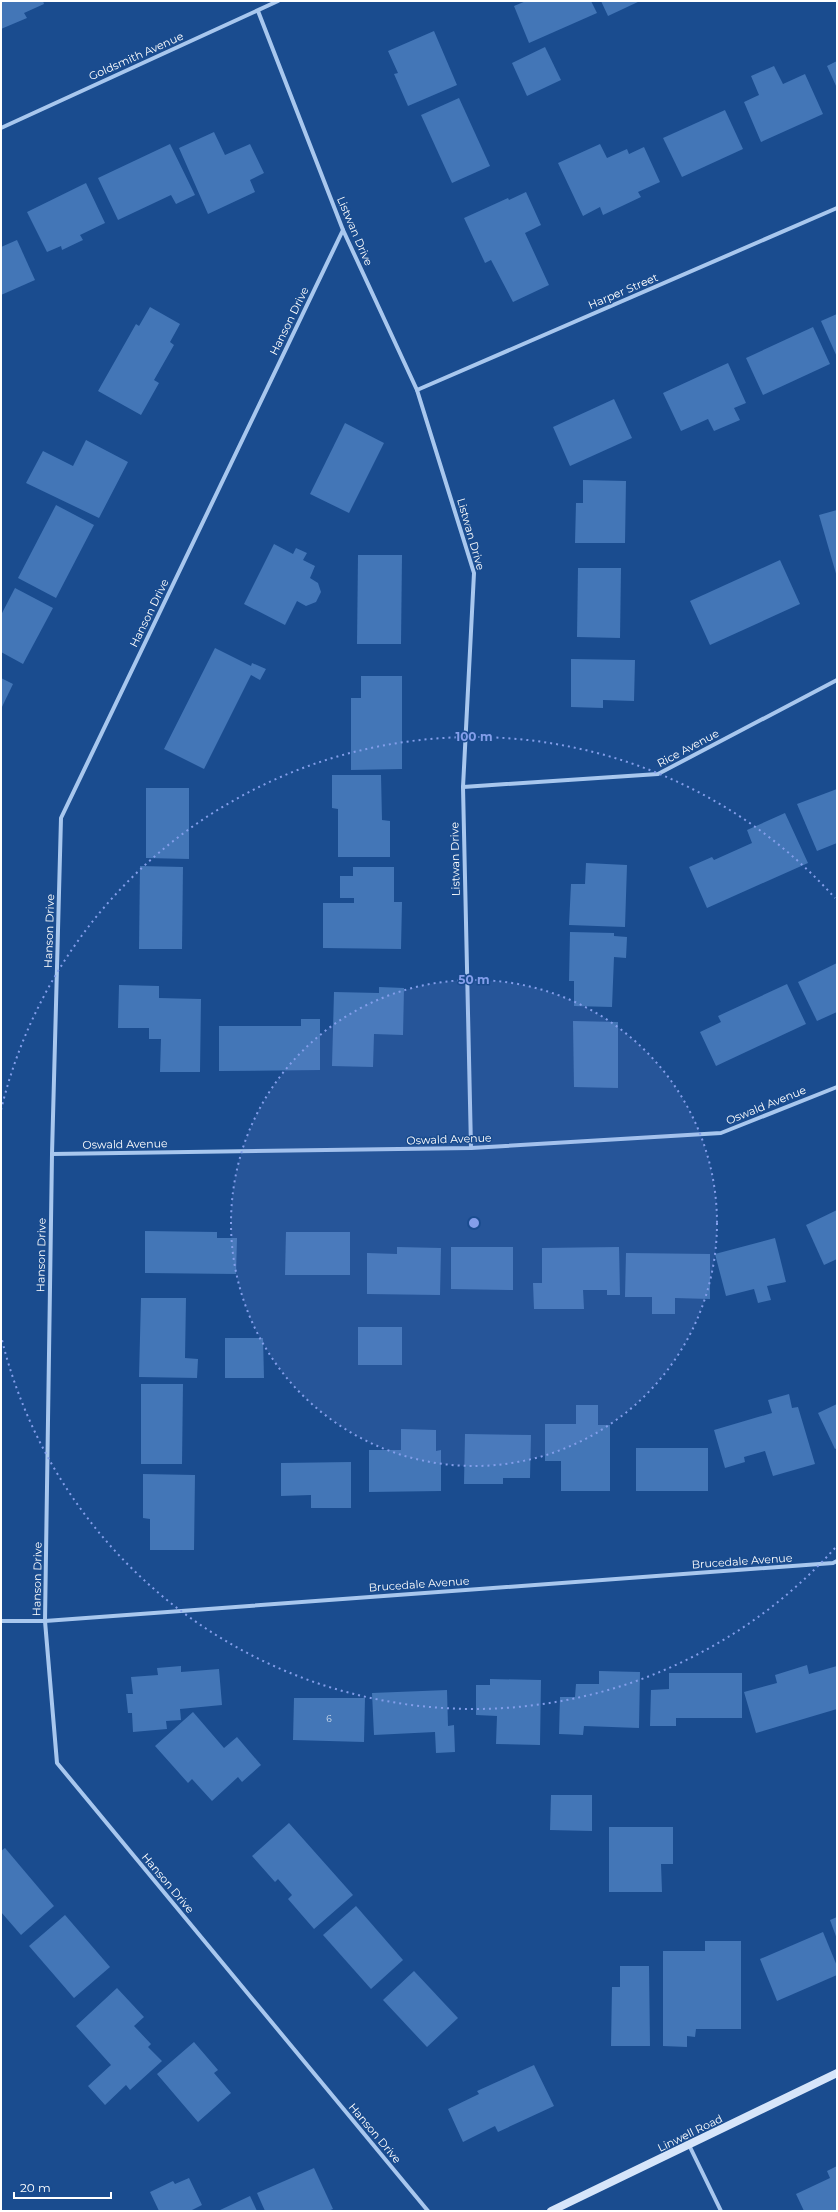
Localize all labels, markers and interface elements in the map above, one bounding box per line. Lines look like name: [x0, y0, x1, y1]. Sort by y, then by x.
street label: Goldsmith Avenue: [87, 29, 186, 83]
street label: Listwan Drive: [334, 194, 376, 268]
street label: Harper Street: [586, 270, 660, 312]
street label: Hanson Drive: [266, 284, 312, 357]
street label: Listwan Drive: [454, 496, 488, 572]
street label: Hanson Drive: [126, 576, 172, 649]
street label: Rice Avenue: [655, 726, 722, 770]
text: 100 m: [456, 729, 492, 744]
street label: Listwan Drive: [447, 821, 463, 896]
street label: Hanson Drive: [41, 893, 57, 968]
text: 50 m: [458, 972, 490, 987]
street label: Oswald Avenue: [724, 1082, 808, 1127]
street label: Oswald Avenue: [406, 1131, 492, 1147]
street label: Oswald Avenue: [82, 1136, 168, 1152]
centre of rings: [467, 1216, 481, 1230]
street label: Hanson Drive: [33, 1217, 49, 1292]
street label: Hanson Drive: [29, 1541, 45, 1616]
street label: Brucedale Avenue: [691, 1550, 793, 1571]
street label: Brucedale Avenue: [368, 1573, 470, 1594]
house number: 6: [326, 1713, 332, 1724]
street label: Hanson Drive: [139, 1850, 197, 1916]
street label: Hanson Drive: [346, 2100, 404, 2166]
street label: Linwell Road: [655, 2111, 725, 2155]
scale bar: [14, 2174, 111, 2200]
text: 20 m: [20, 2180, 51, 2195]

